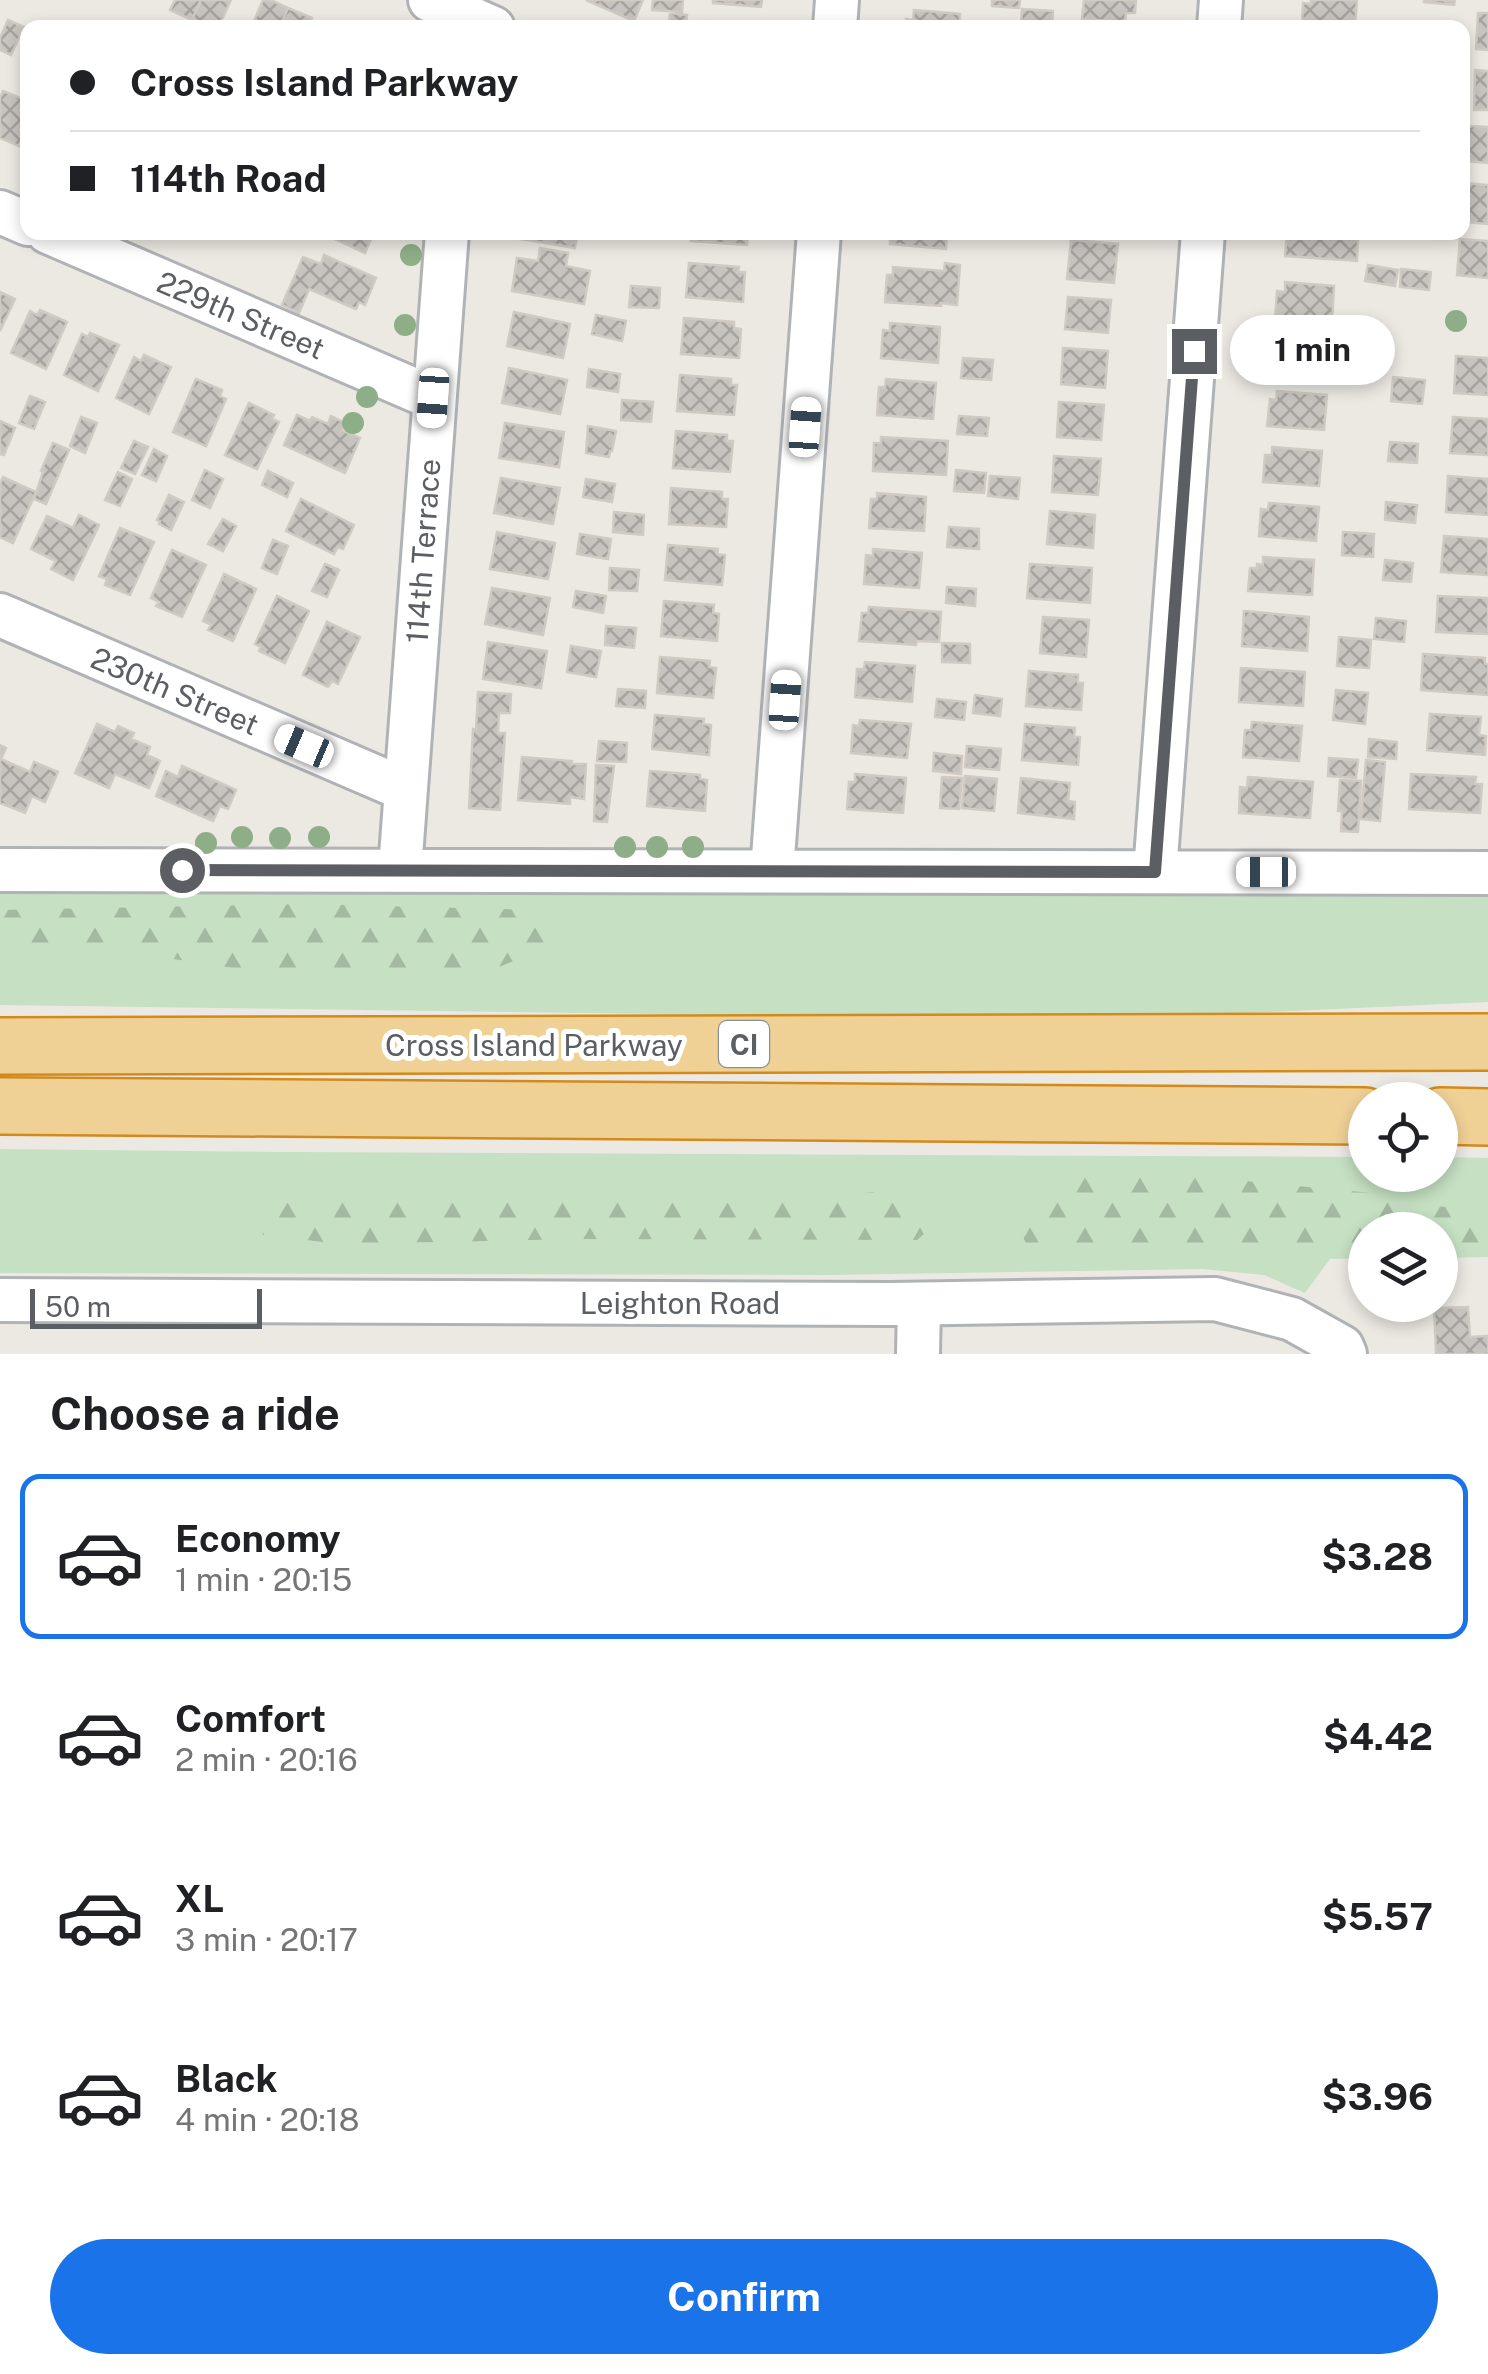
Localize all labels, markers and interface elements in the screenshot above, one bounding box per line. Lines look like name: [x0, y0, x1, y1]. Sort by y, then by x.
text: Cross Island Parkway: [130, 60, 518, 105]
text: 114th Road: [130, 156, 327, 201]
street label: 229th Street: [152, 264, 330, 366]
callout: 1 min: [1229, 316, 1394, 386]
route end: [1172, 329, 1217, 374]
text: 1 min: [1274, 331, 1351, 368]
car: [416, 367, 450, 429]
car: [788, 396, 822, 458]
street label: 114th Terrace: [399, 457, 447, 645]
street label: 230th Street: [86, 639, 264, 743]
car: [768, 669, 802, 731]
car: [271, 720, 337, 772]
route start: [160, 848, 205, 893]
car: [1236, 857, 1296, 887]
road number: CI: [719, 1021, 769, 1067]
street label: Cross Island Parkway: [385, 1027, 683, 1063]
map controls: [1348, 1082, 1458, 1322]
button: locate: [1348, 1082, 1458, 1192]
button: layers: [1348, 1212, 1458, 1322]
scale bar: [30, 1284, 262, 1328]
street label: Leighton Road: [580, 1285, 780, 1321]
text: 50 m: [45, 1290, 111, 1323]
text: Choose a ride: [50, 1387, 340, 1440]
icon: car: [55, 1512, 145, 1602]
text: Economy: [175, 1516, 341, 1561]
text: $3.28: [1321, 1534, 1433, 1579]
text: 1 min · 20:15: [175, 1561, 352, 1598]
icon: car: [55, 1692, 145, 1782]
text: Comfort: [175, 1696, 326, 1741]
text: $4.42: [1323, 1714, 1433, 1759]
text: 2 min · 20:16: [175, 1741, 358, 1778]
icon: car: [55, 1872, 145, 1962]
text: XL: [175, 1876, 224, 1921]
text: $5.57: [1322, 1894, 1433, 1939]
text: 3 min · 20:17: [175, 1921, 358, 1958]
icon: car: [55, 2052, 145, 2142]
text: Black: [175, 2056, 278, 2101]
text: $3.96: [1322, 2074, 1433, 2119]
text: 4 min · 20:18: [175, 2101, 359, 2138]
button: Confirm: [50, 2239, 1438, 2354]

